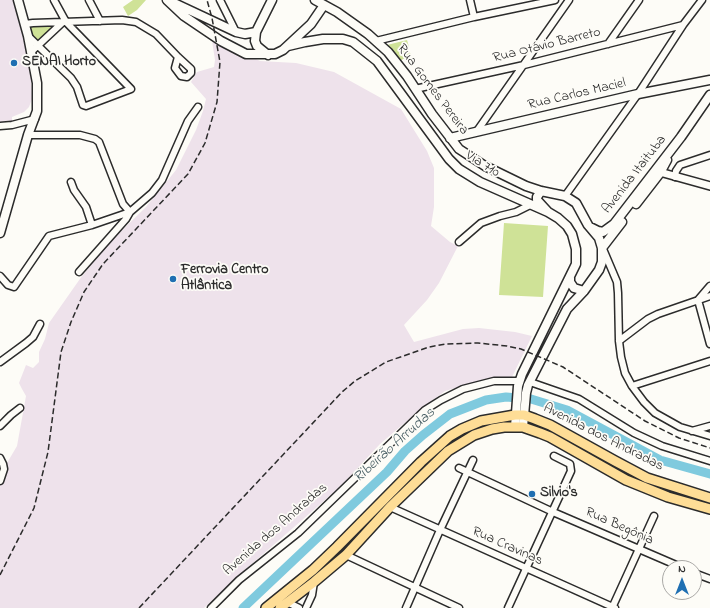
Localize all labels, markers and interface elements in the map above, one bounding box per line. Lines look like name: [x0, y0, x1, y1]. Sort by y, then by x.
street label: Rua Otávio Barreto: [491, 24, 603, 68]
street label: Rua Gomes Pereira: [392, 41, 472, 139]
place label: SENAI Horto: [22, 55, 96, 71]
marker: SENAI Horto: [9, 58, 19, 68]
street label: Rua Carlos Maciel: [526, 76, 628, 114]
street label: Avenida Itaituba: [599, 132, 671, 218]
street label: Via 710: [462, 148, 502, 182]
place label: Ferrovia Centro Atlântica: [181, 263, 268, 296]
marker: Ferrovia Centro Atlântica: [168, 274, 178, 284]
street label: Avenida dos Andradas: [540, 400, 666, 476]
water label: Ribeirão Arrudas: [351, 405, 439, 487]
street label: Avenida dos Andradas: [220, 480, 332, 580]
place label: Silvio's: [540, 486, 578, 502]
marker: Silvio's: [527, 489, 537, 499]
street label: Rua Begônia: [582, 504, 656, 550]
street label: Rua Cravinas: [469, 524, 545, 570]
north arrow: [662, 560, 702, 600]
text: N: [678, 561, 686, 577]

